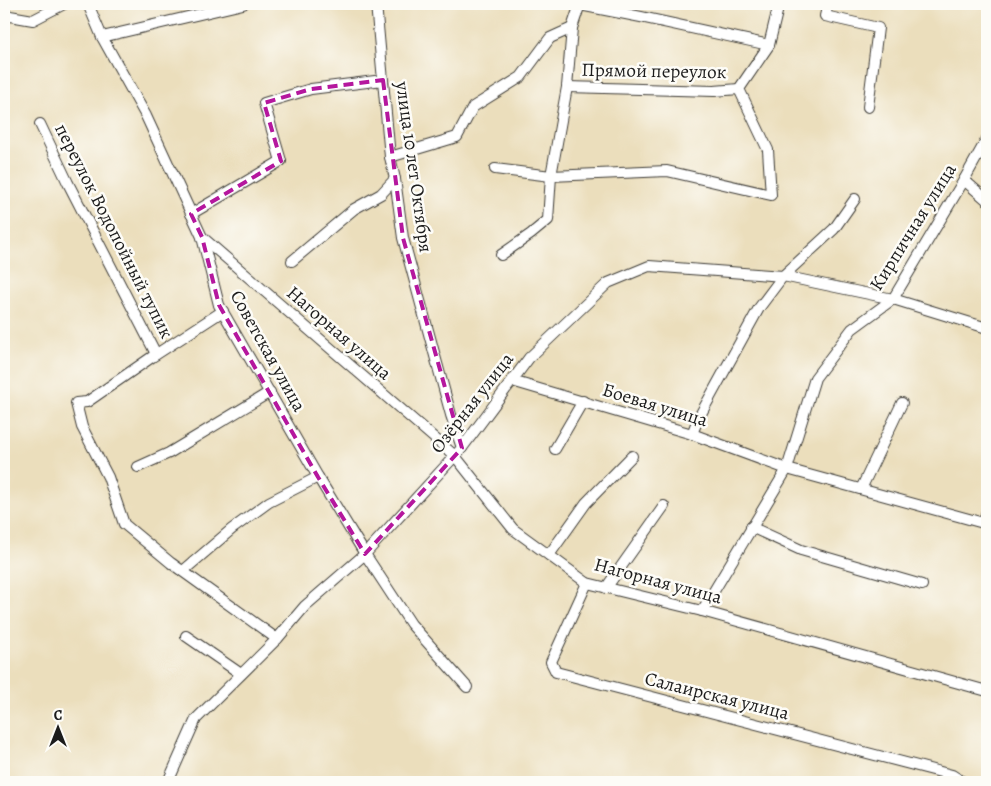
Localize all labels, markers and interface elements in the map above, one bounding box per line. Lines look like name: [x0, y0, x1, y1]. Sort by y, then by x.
street label: Прямой переулок: [581, 57, 727, 85]
street label: улица 10 лет Октября: [389, 79, 439, 254]
street label: переулок Водопойный тупик: [48, 119, 180, 343]
street label: Кирпичная улица: [863, 158, 963, 296]
street label: Нагорная улица: [281, 280, 397, 386]
street label: Советская улица: [224, 286, 312, 417]
street label: Озёрная улица: [424, 347, 520, 459]
street label: Боевая улица: [599, 377, 711, 433]
street label: Нагорная улица: [591, 551, 725, 611]
street label: Салаирская улица: [642, 665, 792, 727]
north arrow: [32, 704, 82, 754]
text: С: [54, 706, 63, 725]

